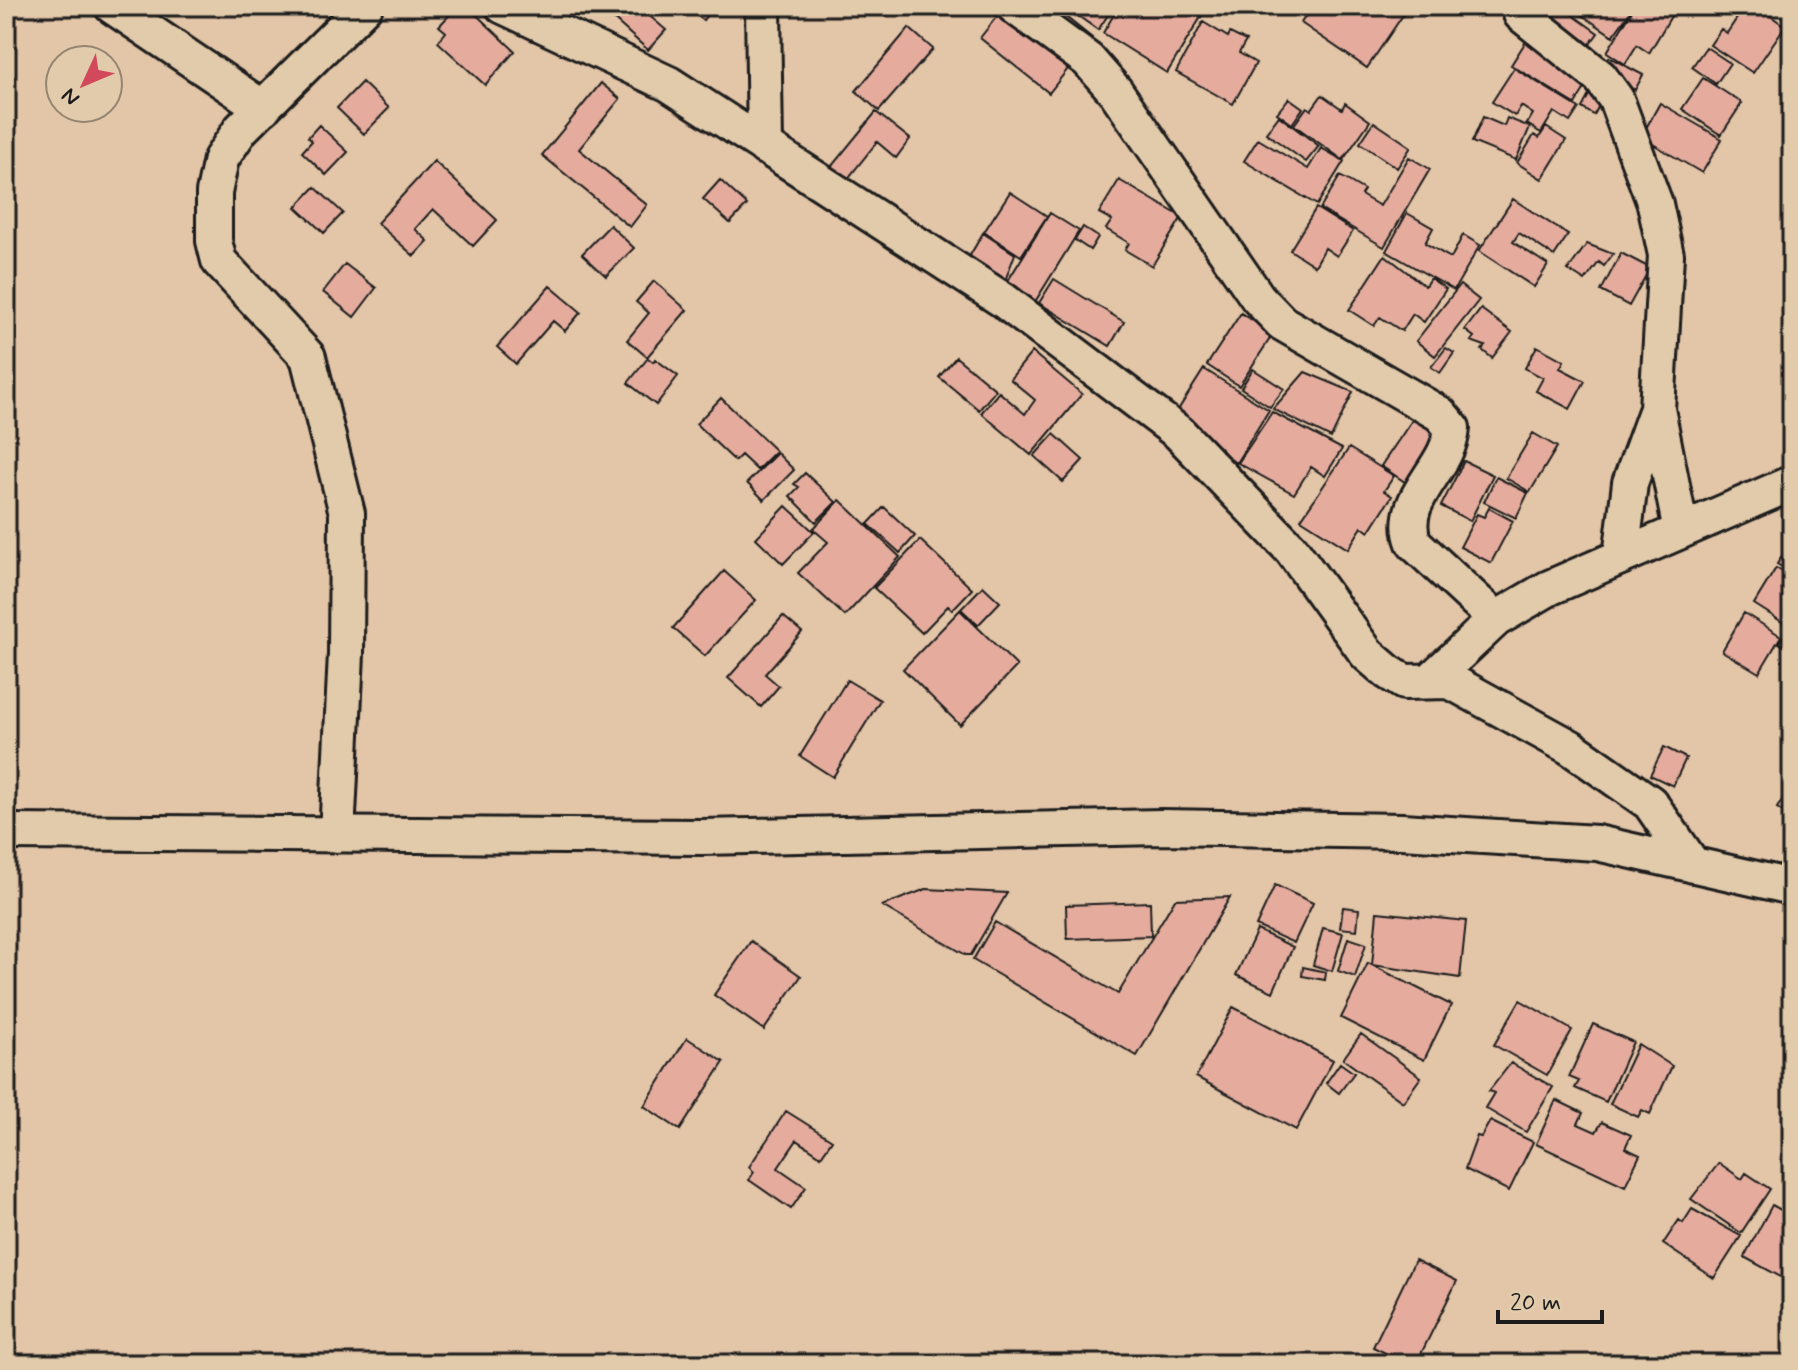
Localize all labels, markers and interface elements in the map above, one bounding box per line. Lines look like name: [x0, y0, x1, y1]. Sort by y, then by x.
north arrow: [44, 44, 124, 124]
text: N: [56, 82, 86, 112]
scale bar: [1498, 1274, 1602, 1324]
text: 20 m: [1510, 1288, 1561, 1319]

